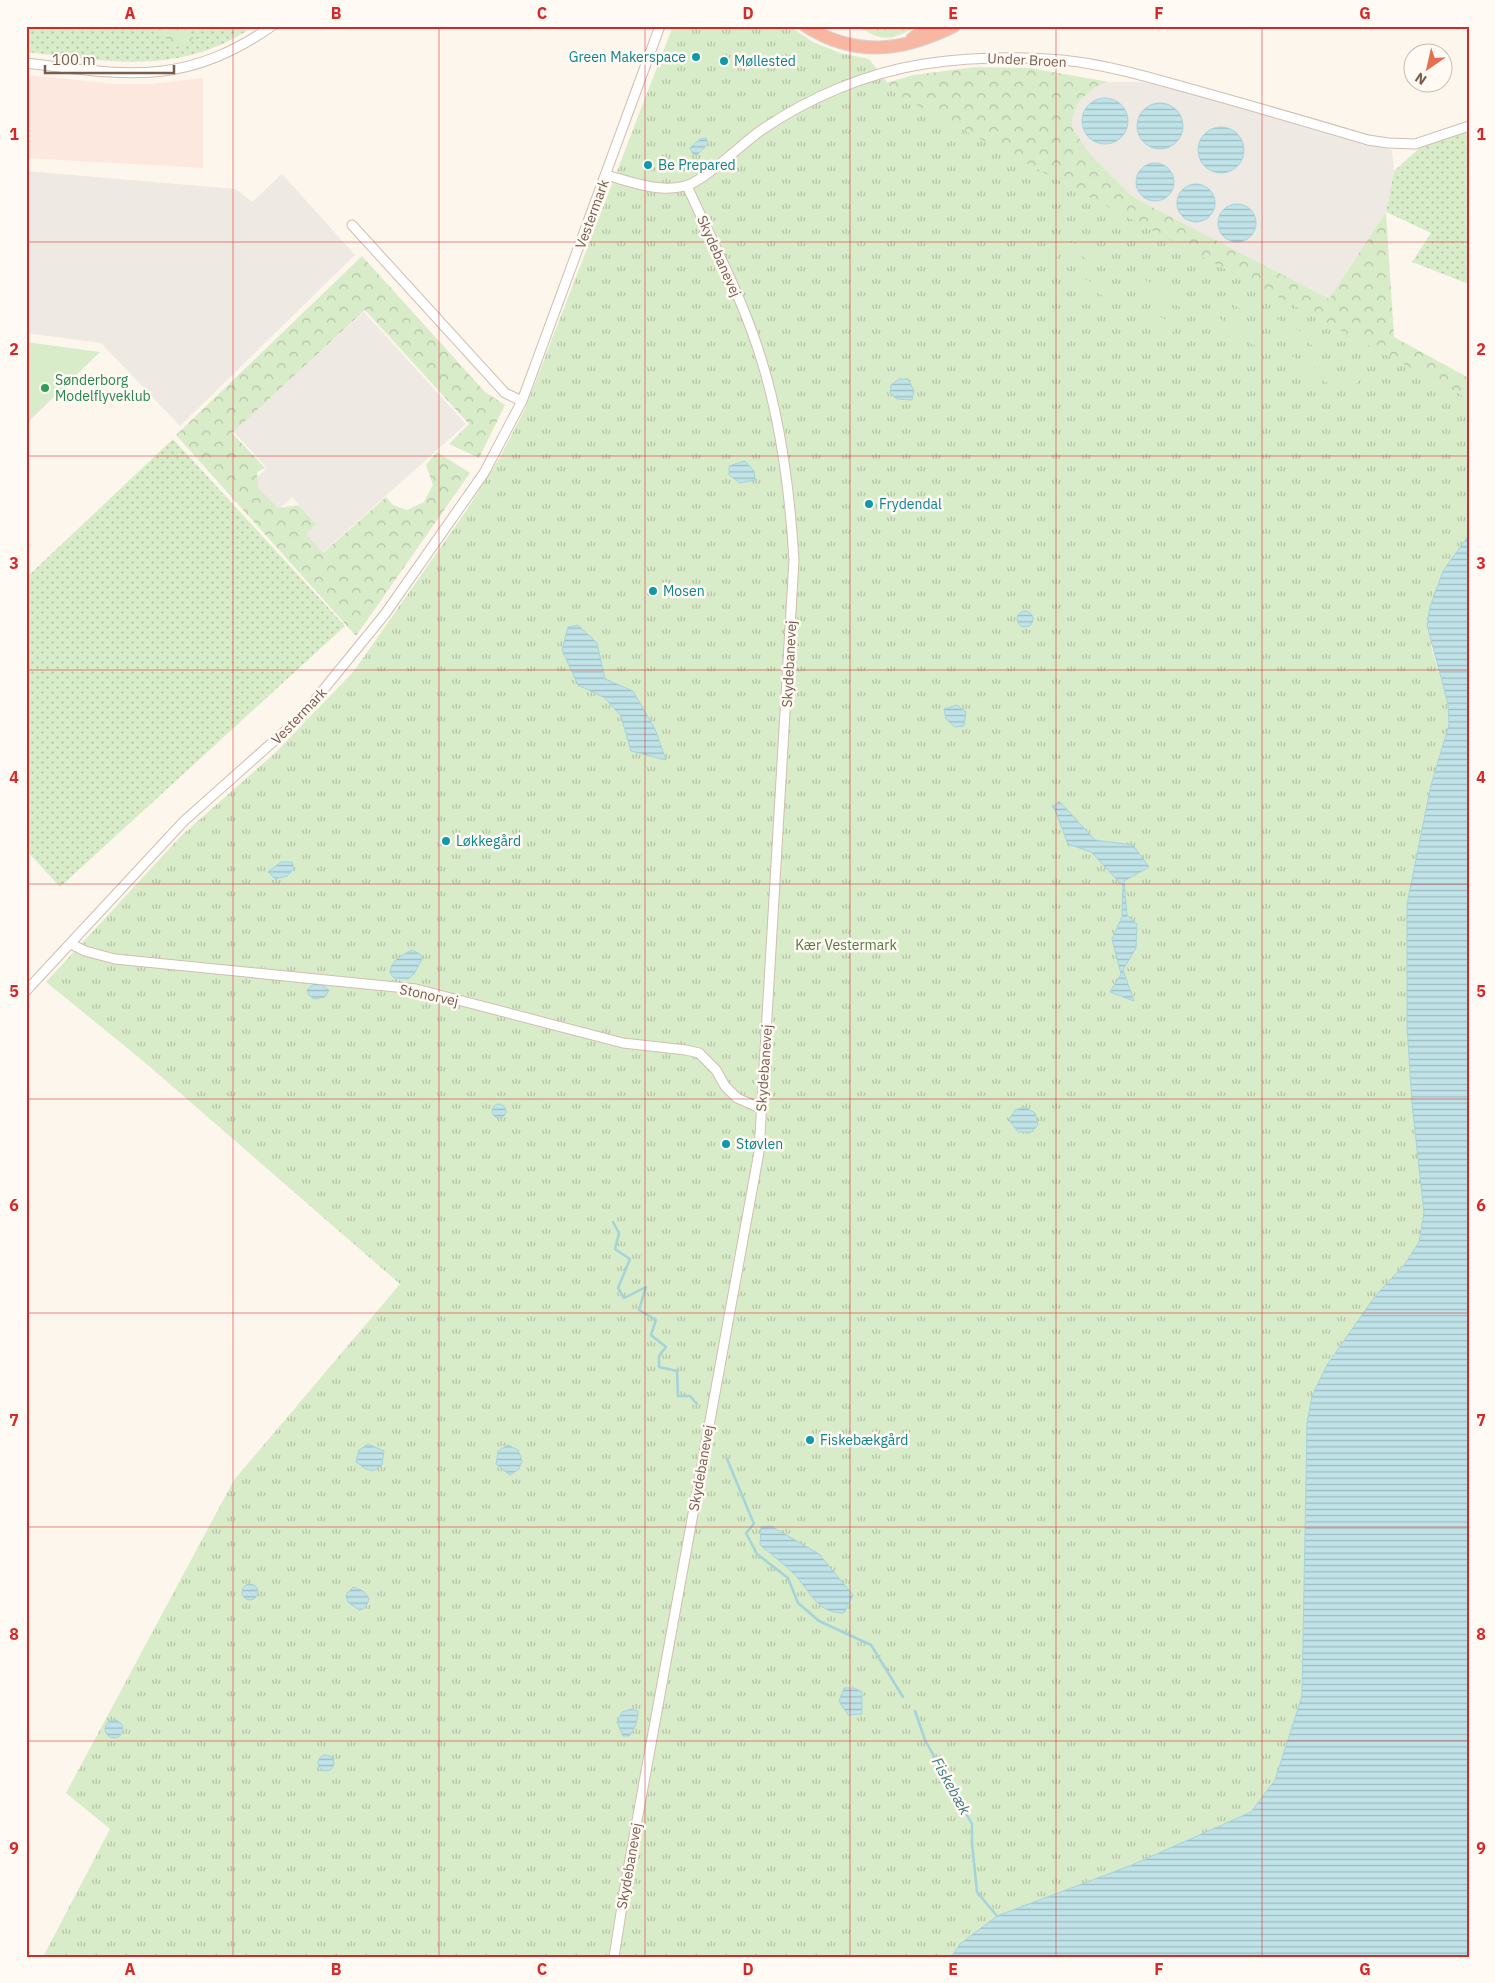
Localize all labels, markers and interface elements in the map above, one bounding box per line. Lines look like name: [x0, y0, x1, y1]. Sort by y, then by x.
text: A: [125, 3, 136, 23]
text: B: [331, 3, 342, 23]
text: C: [537, 3, 547, 23]
text: D: [742, 3, 754, 23]
text: E: [948, 3, 958, 23]
text: F: [1154, 3, 1164, 23]
text: G: [1359, 3, 1371, 23]
scale bar: [45, 42, 174, 74]
north arrow: [1402, 42, 1452, 92]
place label: Green Makerspace: [569, 48, 686, 66]
street label: Under Broen: [987, 49, 1067, 71]
text: 100 m: [52, 50, 96, 69]
marker: Green Makerspace: [690, 51, 702, 63]
place label: Møllested: [734, 52, 796, 70]
marker: Møllested: [718, 55, 730, 67]
text: N: [1411, 68, 1430, 89]
text: 1: [9, 124, 19, 144]
text: 1: [1476, 124, 1486, 144]
place label: Be Prepared: [658, 156, 736, 174]
marker: Be Prepared: [642, 159, 654, 171]
street label: Vestermark: [571, 176, 613, 251]
street label: Skydebanevej: [693, 212, 745, 300]
text: 2: [9, 339, 19, 359]
text: 2: [1476, 339, 1486, 359]
place label: Sønderborg Modelflyveklub: [55, 371, 151, 405]
marker: Sønderborg Modelflyveklub: [39, 382, 51, 394]
place label: Frydendal: [879, 495, 942, 513]
marker: Frydendal: [863, 498, 875, 510]
text: 3: [9, 553, 19, 573]
text: 3: [1476, 553, 1486, 573]
place label: Mosen: [663, 582, 705, 600]
marker: Mosen: [647, 585, 659, 597]
street label: Skydebanevej: [778, 620, 800, 708]
street label: Vestermark: [267, 683, 331, 748]
text: 4: [9, 767, 19, 787]
text: 4: [1476, 767, 1486, 787]
place label: Løkkegård: [456, 832, 521, 850]
marker: Løkkegård: [440, 835, 452, 847]
park label: Kær Vestermark: [795, 936, 897, 954]
street label: Stonorvej: [398, 980, 460, 1010]
text: 5: [9, 981, 19, 1001]
text: 5: [1476, 981, 1486, 1001]
street label: Skydebanevej: [752, 1024, 776, 1112]
place label: Støvlen: [736, 1135, 783, 1153]
marker: Støvlen: [720, 1138, 732, 1150]
text: 6: [9, 1195, 19, 1215]
text: 6: [1476, 1195, 1486, 1215]
text: 7: [9, 1410, 19, 1430]
text: 7: [1476, 1410, 1486, 1430]
street label: Skydebanevej: [685, 1423, 717, 1513]
place label: Fiskebækgård: [820, 1431, 908, 1449]
marker: Fiskebækgård: [804, 1434, 816, 1446]
text: 8: [9, 1624, 19, 1644]
text: 8: [1476, 1624, 1486, 1644]
water label: Fiskebæk: [928, 1754, 975, 1818]
street label: Skydebanevej: [613, 1821, 645, 1911]
text: 9: [9, 1838, 19, 1858]
text: 9: [1476, 1838, 1486, 1858]
text: A: [125, 1959, 136, 1979]
text: B: [331, 1959, 342, 1979]
text: C: [537, 1959, 547, 1979]
text: D: [742, 1959, 754, 1979]
text: E: [948, 1959, 958, 1979]
text: F: [1154, 1959, 1164, 1979]
text: G: [1359, 1959, 1371, 1979]

